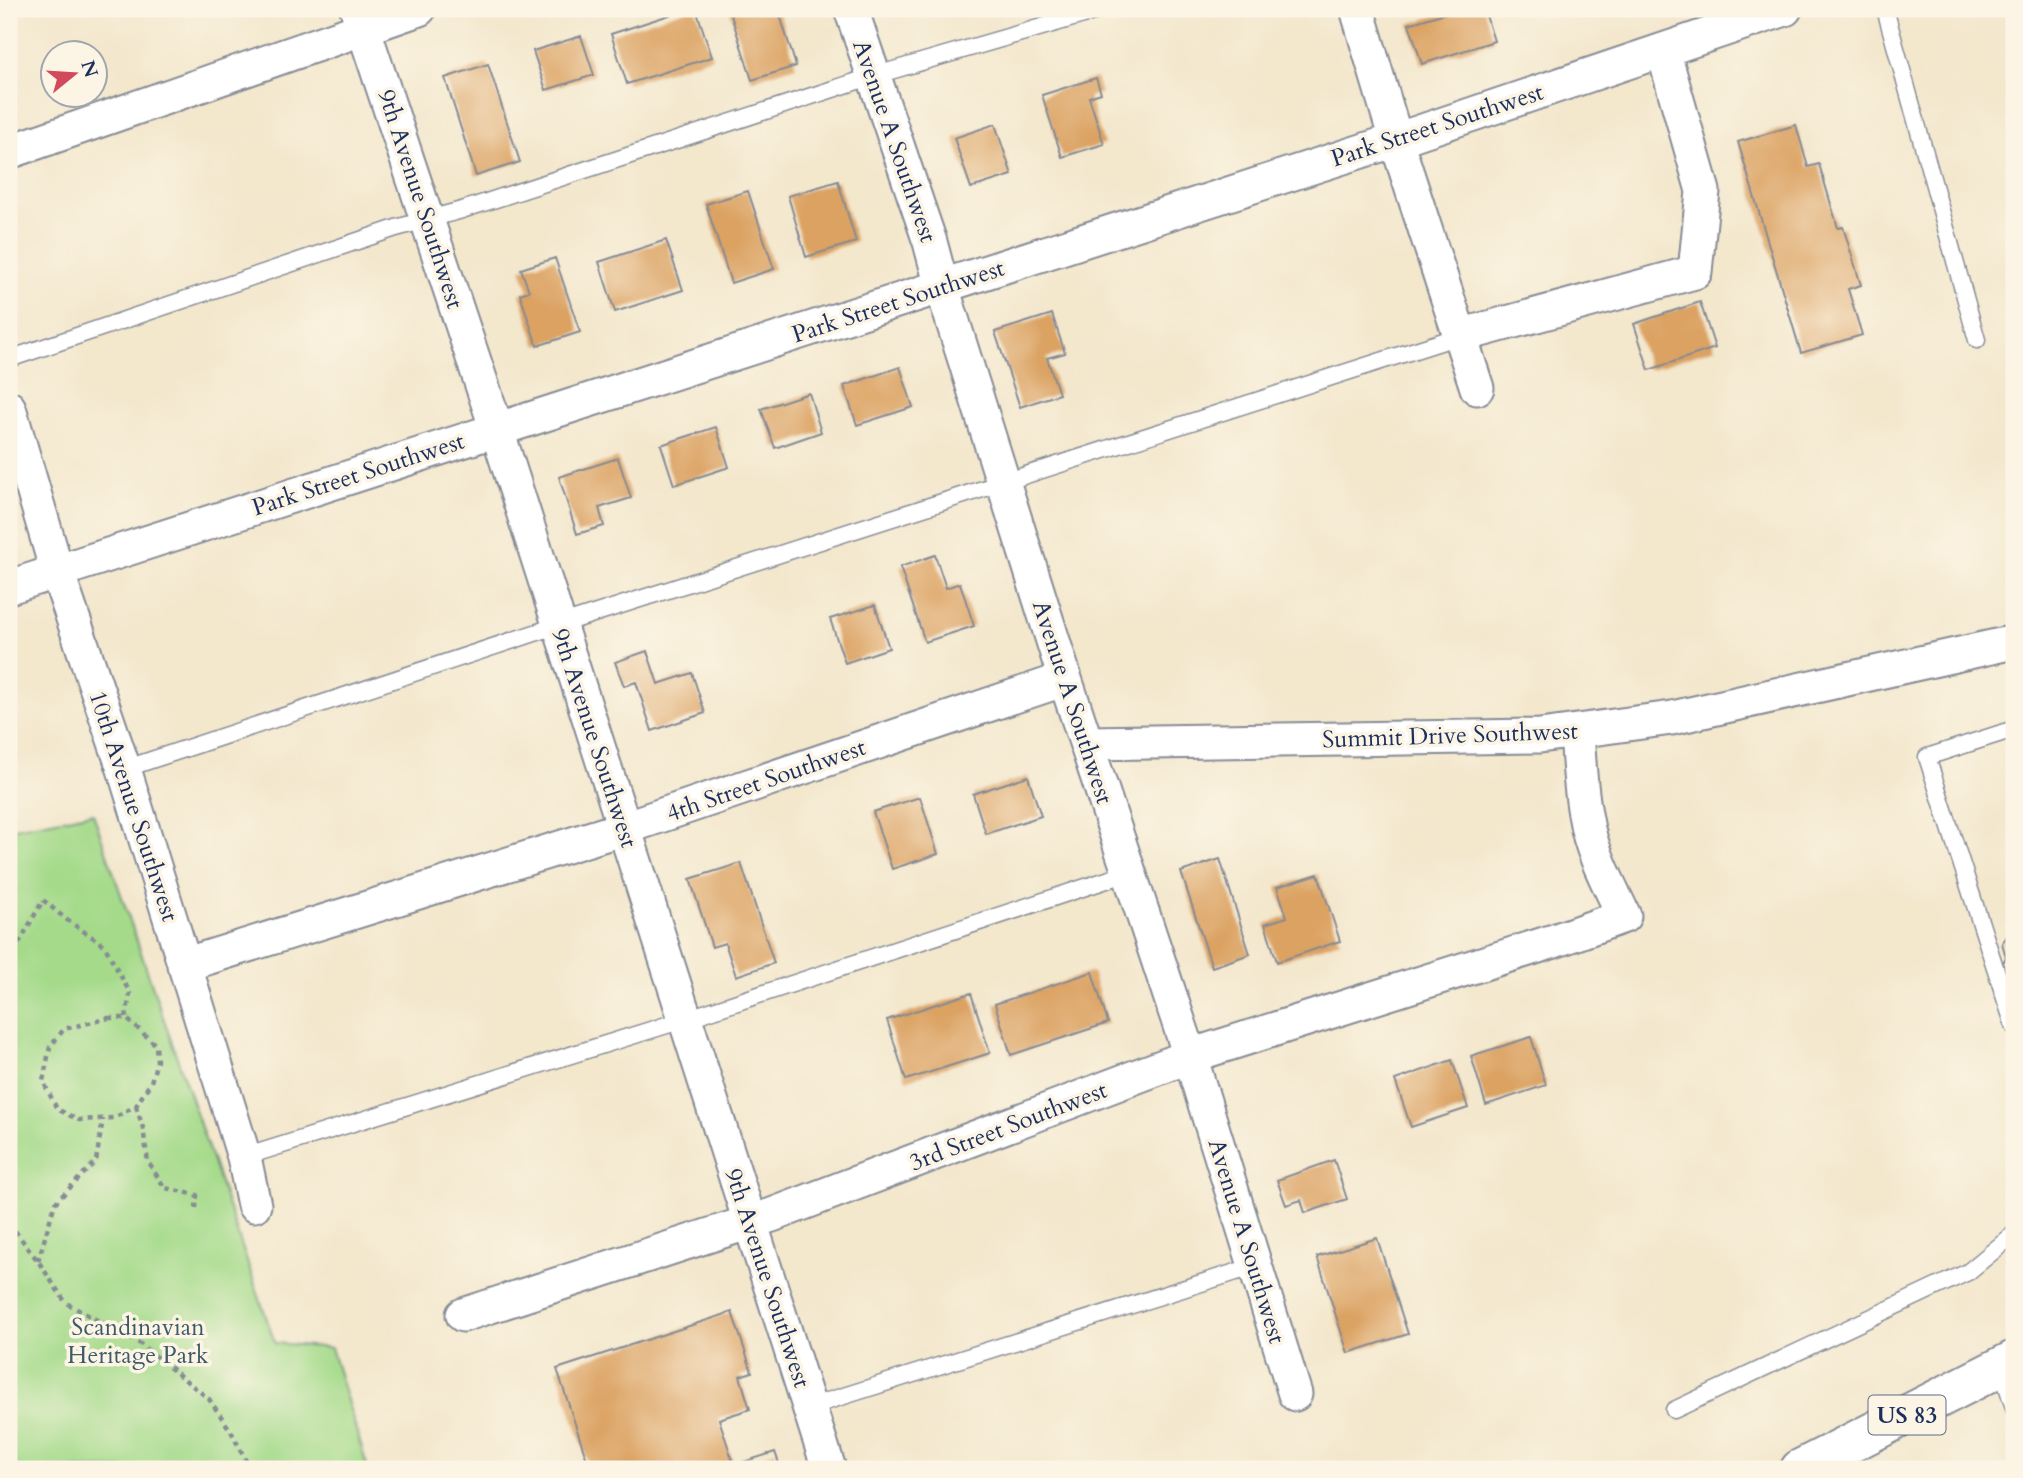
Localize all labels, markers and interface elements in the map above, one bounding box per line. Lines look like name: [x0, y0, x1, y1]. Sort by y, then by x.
street label: Avenue A Southwest: [844, 35, 945, 247]
north arrow: [38, 38, 108, 108]
text: N: [74, 57, 104, 81]
street label: Park Street Southwest: [1327, 75, 1548, 175]
street label: 9th Avenue Southwest: [370, 85, 472, 313]
street label: Park Street Southwest: [788, 251, 1009, 351]
street label: Park Street Southwest: [248, 424, 469, 524]
street label: Avenue A Southwest: [1024, 596, 1121, 809]
street label: 9th Avenue Southwest: [544, 624, 646, 852]
street label: 10th Avenue Southwest: [81, 687, 187, 926]
street label: Summit Drive Southwest: [1322, 715, 1579, 756]
street label: 4th Street Southwest: [662, 731, 870, 830]
street label: 3rd Street Southwest: [905, 1073, 1112, 1179]
street label: Avenue A Southwest: [1200, 1135, 1293, 1348]
street label: 9th Avenue Southwest: [717, 1164, 819, 1392]
park label: Scandinavian Heritage Park: [67, 1311, 209, 1372]
road number: US 83: [1868, 1396, 1946, 1434]

